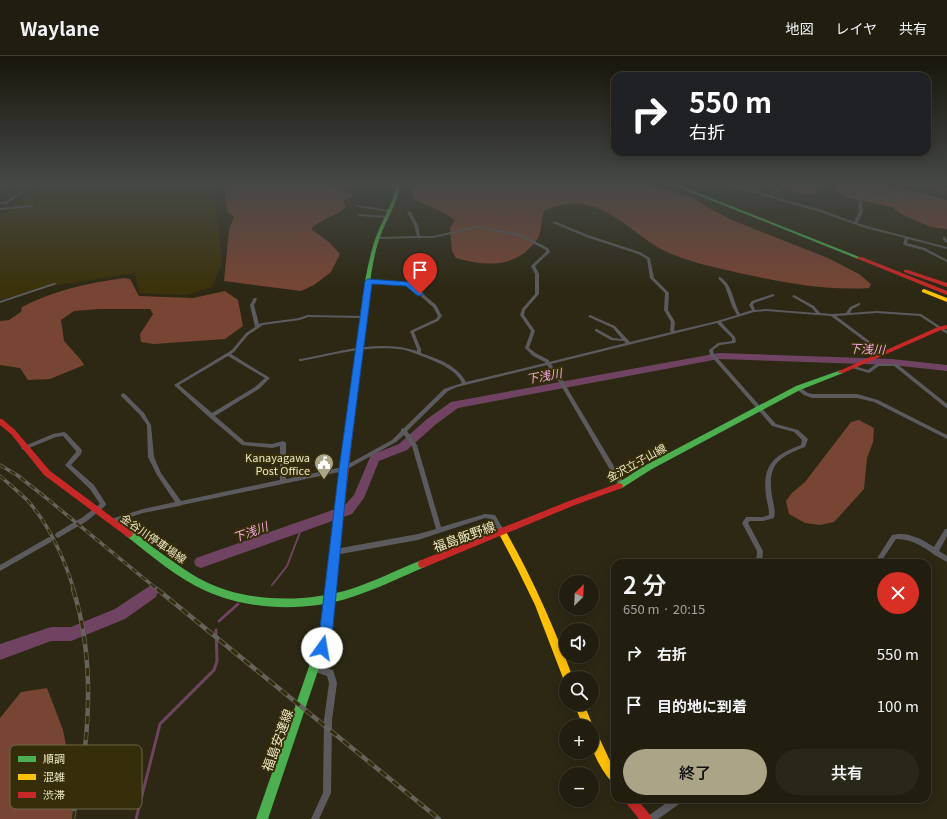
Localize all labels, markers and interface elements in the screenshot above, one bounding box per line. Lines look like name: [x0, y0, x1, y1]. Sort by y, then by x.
text: Waylane: [20, 14, 100, 41]
text: 地図: [785, 18, 813, 38]
text: レイヤ: [835, 18, 877, 38]
text: 共有: [899, 18, 927, 38]
text: 550 m: [689, 81, 772, 121]
icon: right: [623, 88, 675, 140]
text: 右折: [689, 118, 725, 144]
pin: [403, 253, 437, 294]
icon: arrive: [409, 259, 431, 281]
water label: 下浅川: [849, 339, 887, 357]
water label: 下浅川: [525, 363, 565, 386]
street label: 金沢立子山線: [603, 439, 669, 485]
place label: Kanayagawa Post Office: [245, 449, 310, 478]
public building icon: Kanayagawa Post Office: [313, 452, 335, 480]
street label: 金谷川停車場線: [118, 509, 190, 567]
water label: 下浅川: [230, 516, 272, 545]
street label: 福島飯野線: [430, 516, 498, 556]
text: 2 分: [623, 566, 666, 601]
button: close: [877, 572, 919, 614]
north arrow: [559, 575, 599, 615]
map controls: [559, 575, 599, 807]
text: 650 m · 20:15: [623, 599, 705, 618]
button: sound: [559, 623, 599, 663]
position arrow: [301, 627, 343, 669]
icon: right: [623, 642, 645, 664]
text: 右折: [657, 643, 687, 664]
text: 550 m: [877, 643, 919, 664]
button: search: [559, 671, 599, 711]
icon: arrive: [623, 694, 645, 716]
text: 目的地に到着: [657, 695, 747, 716]
text: 100 m: [877, 695, 919, 716]
street label: 福島安達線: [257, 706, 297, 774]
button: +: [559, 719, 599, 759]
legend: [10, 745, 142, 809]
button: 終了: [623, 749, 767, 795]
button: 共有: [775, 749, 919, 795]
text: 順調: [43, 750, 65, 766]
button: −: [559, 767, 599, 807]
text: 混雑: [43, 768, 65, 784]
text: 渋滞: [43, 786, 65, 802]

